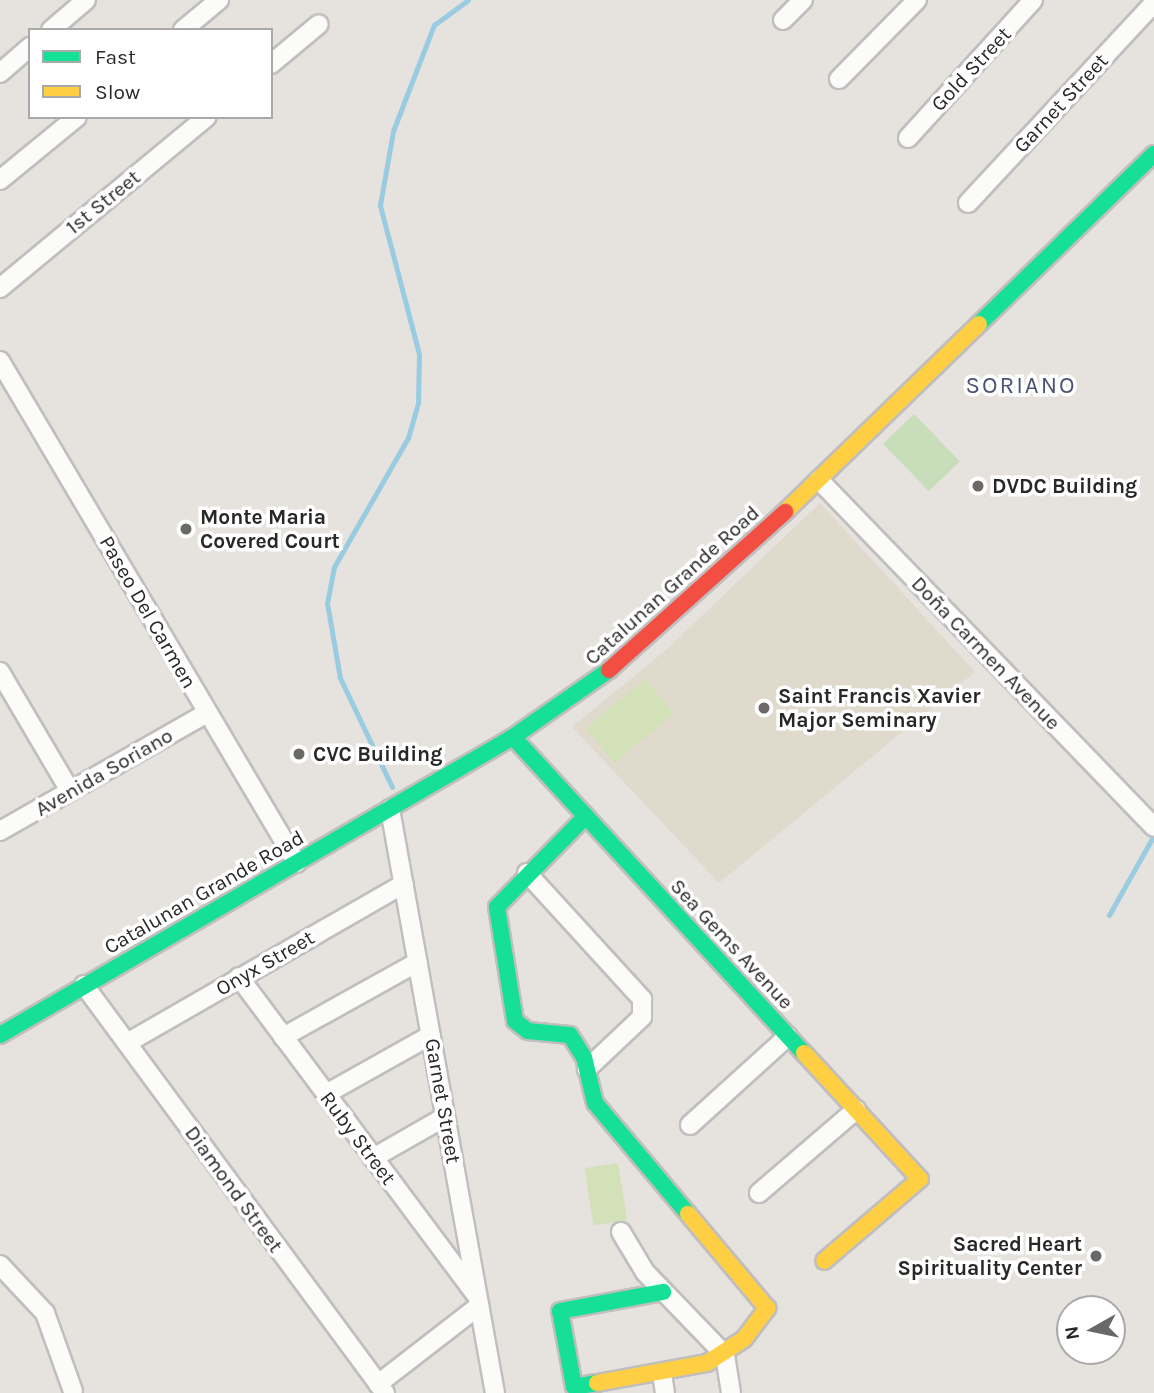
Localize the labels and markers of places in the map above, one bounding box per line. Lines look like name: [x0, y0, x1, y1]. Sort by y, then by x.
place label: DVDC Building: [992, 473, 1137, 499]
marker: DVDC Building: [970, 478, 986, 494]
place label: Monte Maria Covered Court: [200, 504, 340, 554]
marker: Monte Maria Covered Court: [178, 521, 194, 537]
place label: Saint Francis Xavier Major Seminary: [778, 683, 981, 733]
marker: Saint Francis Xavier Major Seminary: [756, 700, 772, 716]
place label: CVC Building: [313, 741, 442, 767]
marker: CVC Building: [291, 746, 307, 762]
place label: Sacred Heart Spirituality Center: [897, 1231, 1082, 1281]
marker: Sacred Heart Spirituality Center: [1088, 1248, 1104, 1264]

